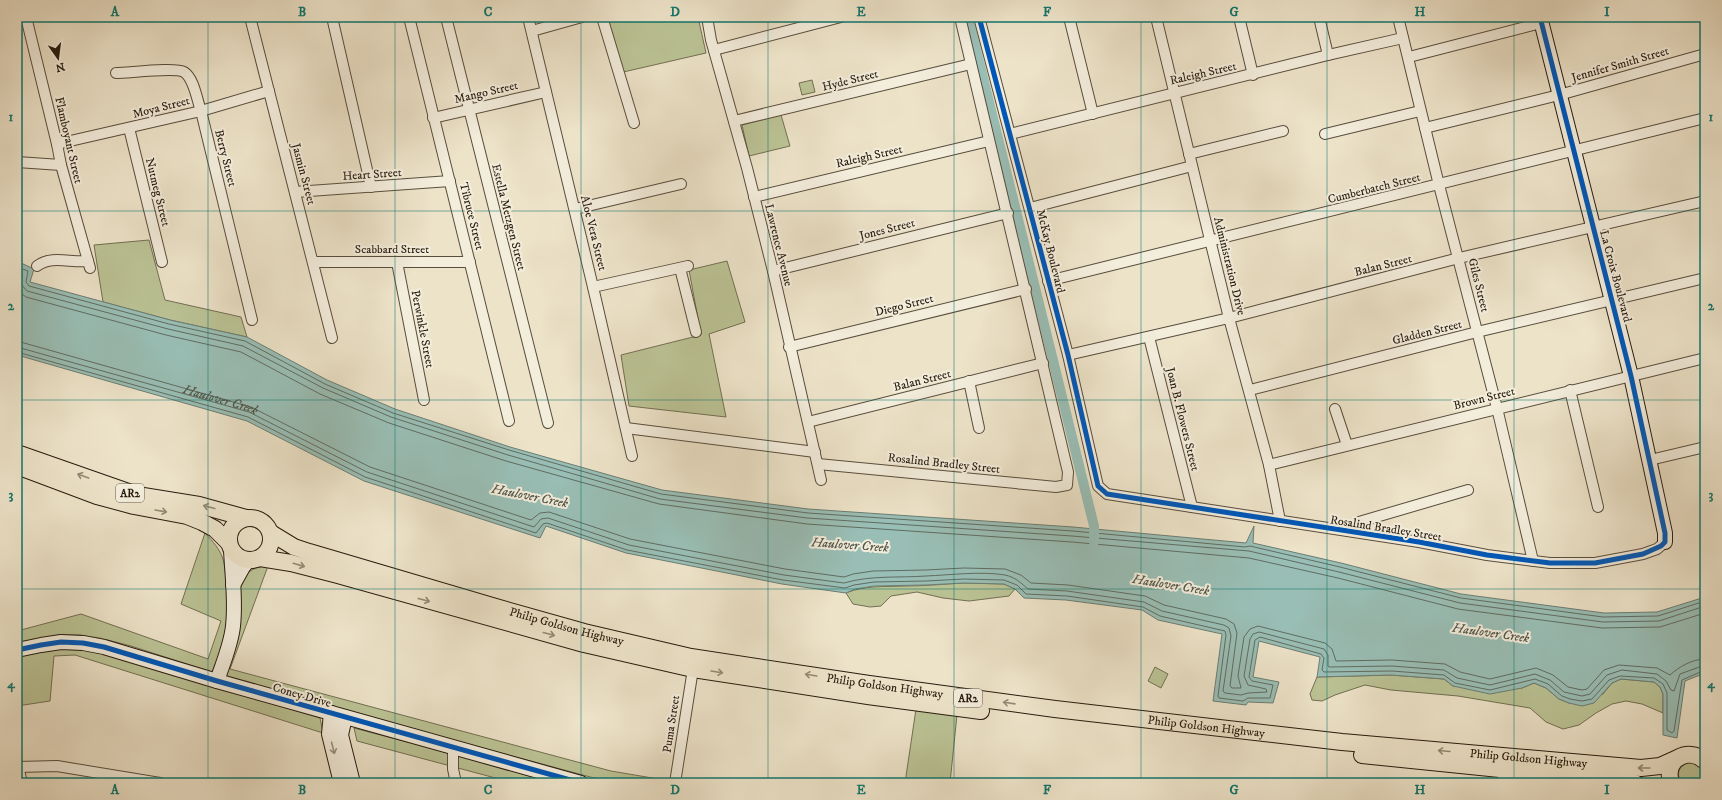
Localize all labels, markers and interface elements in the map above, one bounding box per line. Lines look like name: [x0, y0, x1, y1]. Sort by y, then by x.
text: A: [110, 4, 120, 20]
text: B: [298, 4, 306, 20]
text: C: [484, 4, 493, 20]
text: D: [670, 4, 680, 20]
text: E: [856, 4, 866, 20]
text: F: [1043, 4, 1052, 20]
text: G: [1229, 4, 1239, 20]
text: H: [1415, 4, 1426, 20]
text: I: [1604, 4, 1610, 20]
north arrow: [38, 38, 78, 78]
street label: Jennifer Smith Street: [1569, 43, 1671, 86]
text: N: [54, 59, 66, 75]
street label: Raleigh Street: [1168, 59, 1238, 88]
street label: Hyde Street: [820, 66, 880, 95]
street label: Mango Street: [453, 78, 520, 107]
street label: Moya Street: [131, 93, 191, 122]
street label: Flamboyant Street: [51, 95, 86, 185]
text: 1: [9, 109, 14, 125]
text: 1: [1709, 109, 1714, 125]
street label: Berry Street: [211, 128, 240, 188]
street label: Jasmin Street: [288, 141, 319, 207]
street label: Raleigh Street: [834, 142, 904, 171]
street label: Nutmeg Street: [142, 156, 173, 228]
street label: Estella Metzgen Street: [488, 162, 529, 272]
street label: Heart Street: [342, 165, 402, 184]
street label: Cumberbatch Street: [1326, 170, 1422, 207]
street label: Tibruce Street: [456, 181, 487, 252]
street label: Aloe Vera Street: [577, 194, 610, 272]
street label: Lawrence Avenue: [761, 202, 796, 288]
street label: McKay Boulevard: [1033, 207, 1068, 295]
street label: Jones Street: [857, 215, 917, 244]
street label: Administration Drive: [1210, 215, 1249, 317]
street label: La Croix Boulevard: [1596, 228, 1635, 324]
street label: Scabbard Street: [355, 242, 429, 257]
street label: Balan Street: [1353, 251, 1414, 280]
street label: Giles Street: [1465, 257, 1492, 314]
street label: Perwinkle Street: [408, 289, 437, 369]
street label: Diego Street: [873, 291, 935, 320]
text: 2: [8, 298, 15, 314]
text: 2: [1708, 298, 1715, 314]
street label: Gladden Street: [1391, 317, 1464, 348]
street label: Joan B. Flowers Street: [1162, 365, 1203, 473]
street label: Balan Street: [892, 366, 953, 395]
water label: Haulover Creek: [180, 381, 262, 419]
street label: Brown Street: [1452, 384, 1517, 413]
street label: Rosalind Bradley Street: [887, 450, 1001, 477]
one-way arrow: [77, 472, 89, 480]
water label: Haulover Creek: [489, 481, 570, 511]
road number: AR2: [116, 484, 144, 502]
text: 3: [9, 487, 14, 503]
text: 3: [1709, 487, 1714, 503]
one-way arrow: [203, 503, 216, 510]
one-way arrow: [154, 507, 167, 515]
street label: Rosalind Bradley Street: [1329, 512, 1443, 545]
water label: Haulover Creek: [810, 534, 890, 556]
one-way arrow: [292, 562, 305, 570]
water label: Haulover Creek: [1130, 571, 1211, 599]
one-way arrow: [417, 597, 430, 604]
street label: Philip Goldson Highway: [508, 604, 626, 649]
water label: Haulover Creek: [1450, 620, 1531, 646]
one-way arrow: [542, 631, 555, 638]
one-way arrow: [710, 668, 723, 676]
one-way arrow: [805, 671, 818, 679]
street label: Philip Goldson Highway: [825, 671, 944, 702]
text: 4: [6, 676, 15, 693]
text: 4: [1706, 676, 1715, 693]
street label: Coney Drive: [271, 680, 333, 711]
road number: AR2: [954, 689, 982, 707]
street label: Puma Street: [660, 694, 683, 754]
one-way arrow: [1003, 699, 1016, 707]
street label: Philip Goldson Highway: [1147, 713, 1266, 741]
one-way arrow: [329, 742, 337, 755]
street label: Philip Goldson Highway: [1469, 746, 1588, 771]
one-way arrow: [1438, 747, 1451, 755]
one-way arrow: [1638, 764, 1651, 772]
text: A: [110, 782, 120, 798]
text: B: [298, 782, 306, 798]
text: C: [484, 782, 493, 798]
text: D: [670, 782, 680, 798]
text: E: [856, 782, 866, 798]
text: F: [1043, 782, 1052, 798]
text: G: [1229, 782, 1239, 798]
text: H: [1415, 782, 1426, 798]
text: I: [1604, 782, 1610, 798]

